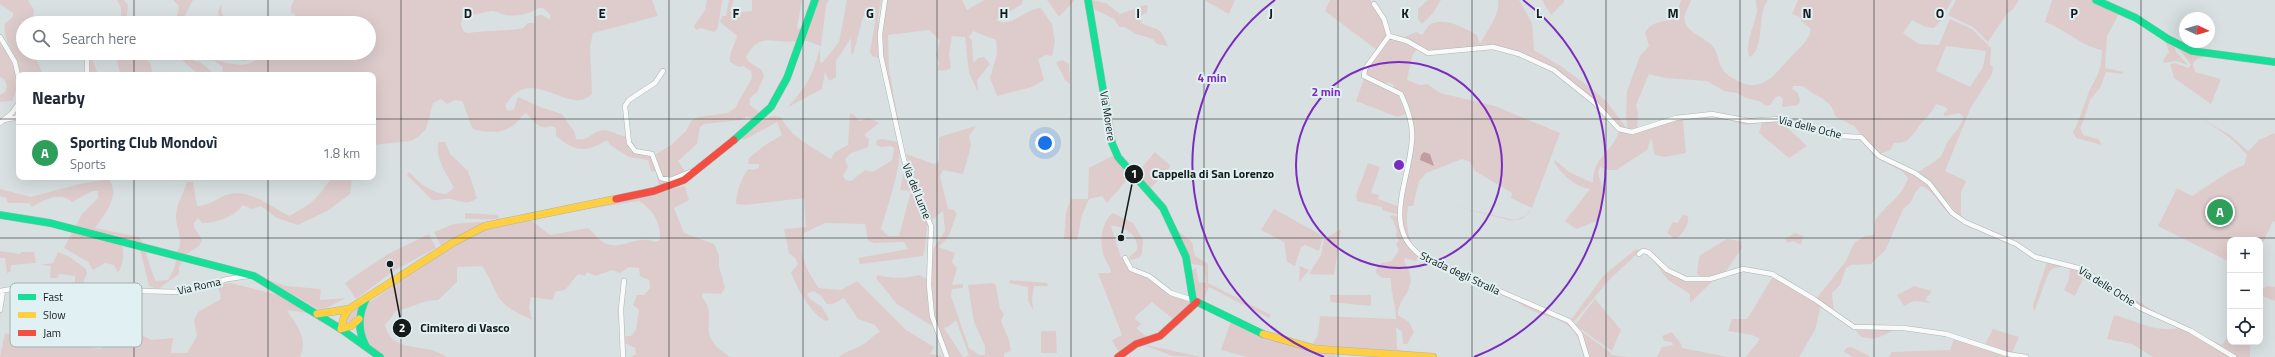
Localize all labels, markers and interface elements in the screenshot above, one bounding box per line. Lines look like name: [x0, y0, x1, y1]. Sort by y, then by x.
text: D: [464, 3, 472, 23]
text: E: [598, 3, 606, 23]
text: F: [733, 3, 740, 23]
text: G: [866, 3, 874, 23]
text: H: [1000, 3, 1008, 23]
text: I: [1136, 3, 1140, 23]
text: J: [1269, 3, 1273, 23]
text: K: [1401, 3, 1409, 23]
text: L: [1536, 3, 1542, 23]
text: M: [1667, 3, 1679, 23]
text: N: [1802, 3, 1812, 23]
text: O: [1936, 3, 1944, 23]
text: P: [2070, 3, 2078, 23]
north arrow: [2179, 12, 2215, 48]
search box: [16, 16, 376, 60]
icon: search: [30, 27, 52, 49]
text: Search here: [62, 27, 136, 50]
text: 4 min: [1197, 68, 1227, 87]
text: 2 min: [1311, 82, 1341, 101]
text: Nearby: [32, 85, 85, 111]
street label: Via Morere: [1096, 90, 1120, 142]
street label: Via delle Oche: [1777, 111, 1844, 143]
text: Sporting Club Mondovì: [70, 131, 217, 154]
your location: [1035, 133, 1055, 153]
text: A: [41, 143, 49, 163]
text: 1.8 km: [323, 143, 360, 163]
text: Sports: [70, 154, 106, 174]
centre of rings: [1392, 158, 1406, 172]
street label: Via del Lume: [899, 161, 936, 222]
callout: Cappella di San Lorenzo: [1124, 162, 1283, 186]
text: 1: [1131, 164, 1137, 183]
text: Cappella di San Lorenzo: [1152, 164, 1274, 183]
pin: A: [2207, 197, 2233, 227]
map controls: [2227, 237, 2263, 345]
button: +: [2227, 237, 2263, 273]
street label: Strada degli Stralla: [1417, 247, 1503, 299]
street label: Via delle Oche: [2075, 262, 2139, 310]
street label: Via Roma: [176, 273, 223, 299]
button: −: [2227, 273, 2263, 309]
legend: [10, 283, 142, 347]
text: Fast: [43, 289, 63, 305]
text: Slow: [43, 307, 66, 323]
button: locate: [2227, 309, 2263, 345]
callout: Cimitero di Vasco: [392, 316, 517, 340]
text: 2: [399, 318, 405, 337]
text: Cimitero di Vasco: [420, 318, 510, 337]
text: Jam: [43, 325, 61, 341]

